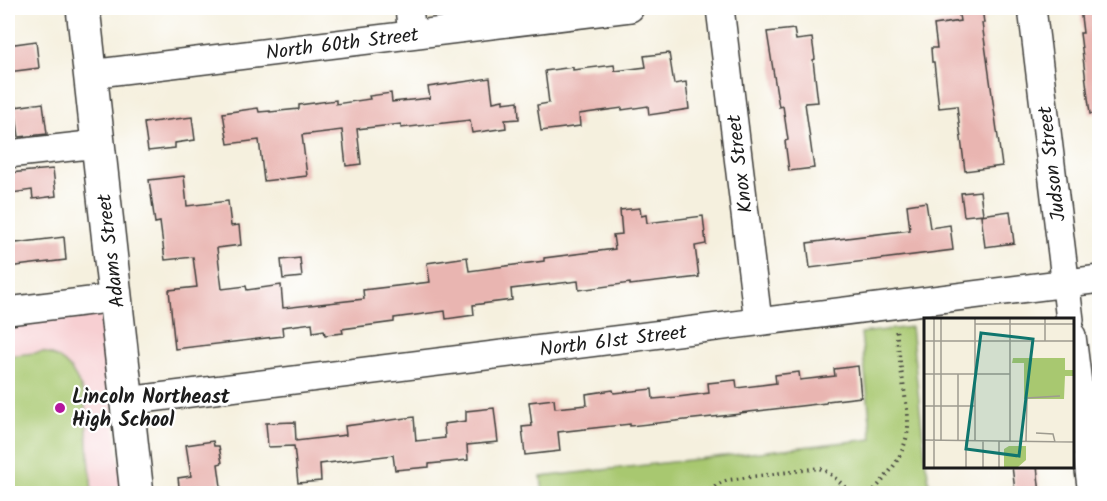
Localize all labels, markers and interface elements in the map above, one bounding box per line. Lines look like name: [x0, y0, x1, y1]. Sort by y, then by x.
street label: North 60th Street: [264, 20, 421, 70]
street label: Judson Street: [1030, 104, 1076, 223]
street label: Knox Street: [719, 113, 763, 215]
street label: Adams Street: [89, 192, 135, 310]
street label: North 61st Street: [538, 317, 689, 367]
inset map: [924, 318, 1074, 468]
place label: Lincoln Northeast High School: [72, 382, 231, 437]
marker: Lincoln Northeast High School: [53, 401, 67, 415]

